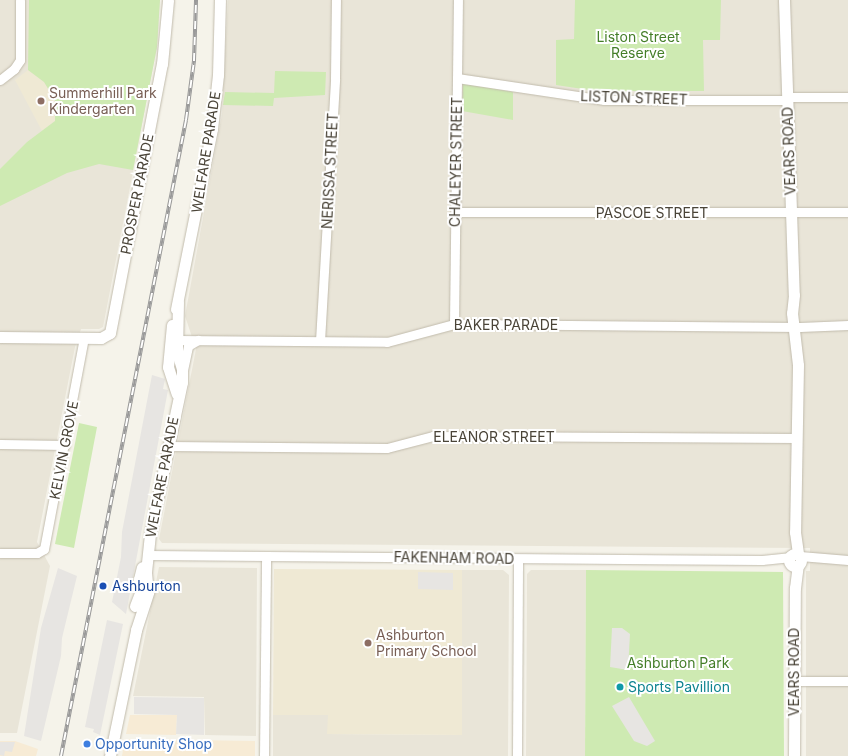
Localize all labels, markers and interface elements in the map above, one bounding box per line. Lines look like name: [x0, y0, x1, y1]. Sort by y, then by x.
park label: Liston Street Reserve: [596, 29, 680, 62]
place label: Summerhill Park Kindergarten: [49, 85, 157, 118]
street label: LISTON STREET: [580, 88, 688, 108]
street label: WELFARE PARADE: [188, 90, 224, 214]
marker: Summerhill Park Kindergarten: [36, 96, 46, 106]
street label: CHALEYER STREET: [446, 97, 466, 227]
street label: VEARS ROAD: [779, 106, 799, 196]
street label: NERISSA STREET: [319, 113, 341, 229]
street label: PROSPER PARADE: [117, 132, 157, 256]
street label: PASCOE STREET: [596, 205, 708, 221]
street label: BAKER PARADE: [454, 317, 558, 333]
street label: KELVIN GROVE: [46, 399, 82, 501]
street label: WELFARE PARADE: [142, 415, 182, 539]
street label: ELEANOR STREET: [433, 429, 555, 445]
street label: FAKENHAM ROAD: [394, 549, 514, 567]
place label: Ashburton: [112, 578, 181, 594]
marker: Ashburton: [97, 580, 109, 592]
place label: Ashburton Primary School: [376, 627, 477, 660]
street label: VEARS ROAD: [786, 628, 802, 716]
marker: Ashburton Primary School: [363, 638, 373, 648]
park label: Ashburton Park: [627, 655, 729, 671]
place label: Sports Pavillion: [628, 679, 730, 695]
marker: Sports Pavillion: [615, 682, 625, 692]
place label: Opportunity Shop: [95, 736, 212, 752]
marker: Opportunity Shop: [82, 739, 92, 749]

